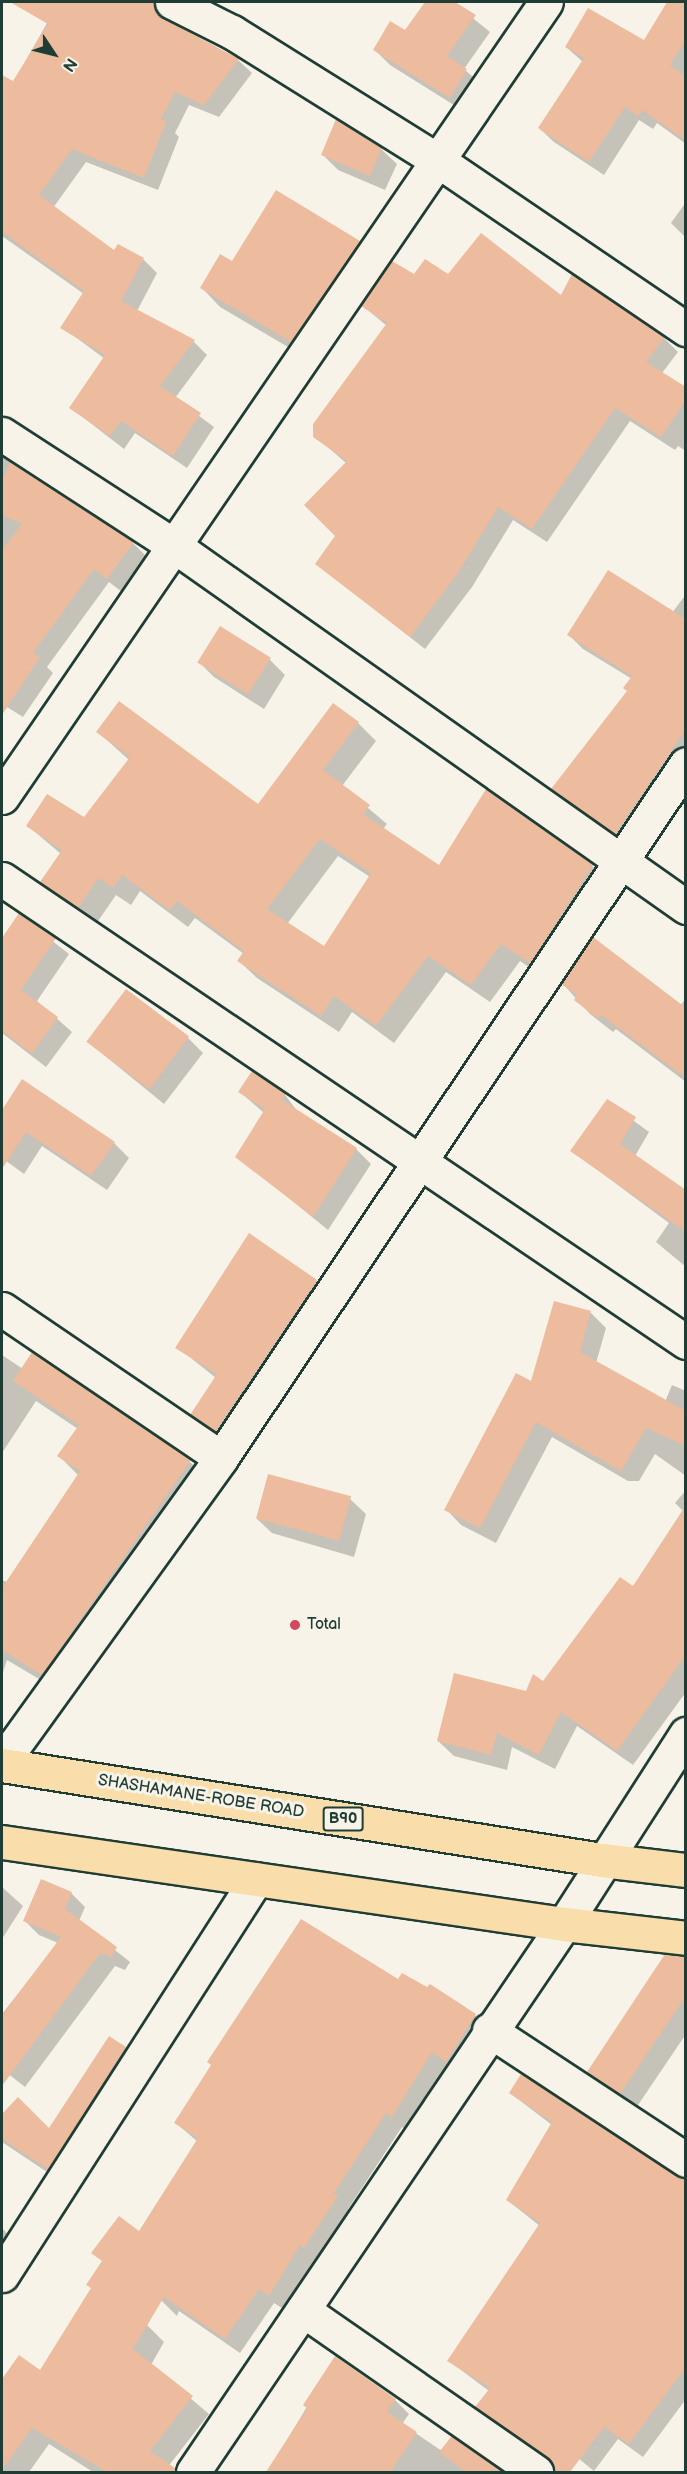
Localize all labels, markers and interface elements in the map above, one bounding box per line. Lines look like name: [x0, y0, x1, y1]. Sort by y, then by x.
north arrow: [24, 24, 84, 84]
text: N: [58, 54, 80, 75]
place label: Total: [307, 1615, 341, 1635]
marker: Total: [288, 1618, 302, 1632]
street label: SHASHAMANE-ROBE ROAD: [97, 1771, 305, 1823]
road number: B90: [322, 1807, 364, 1831]

